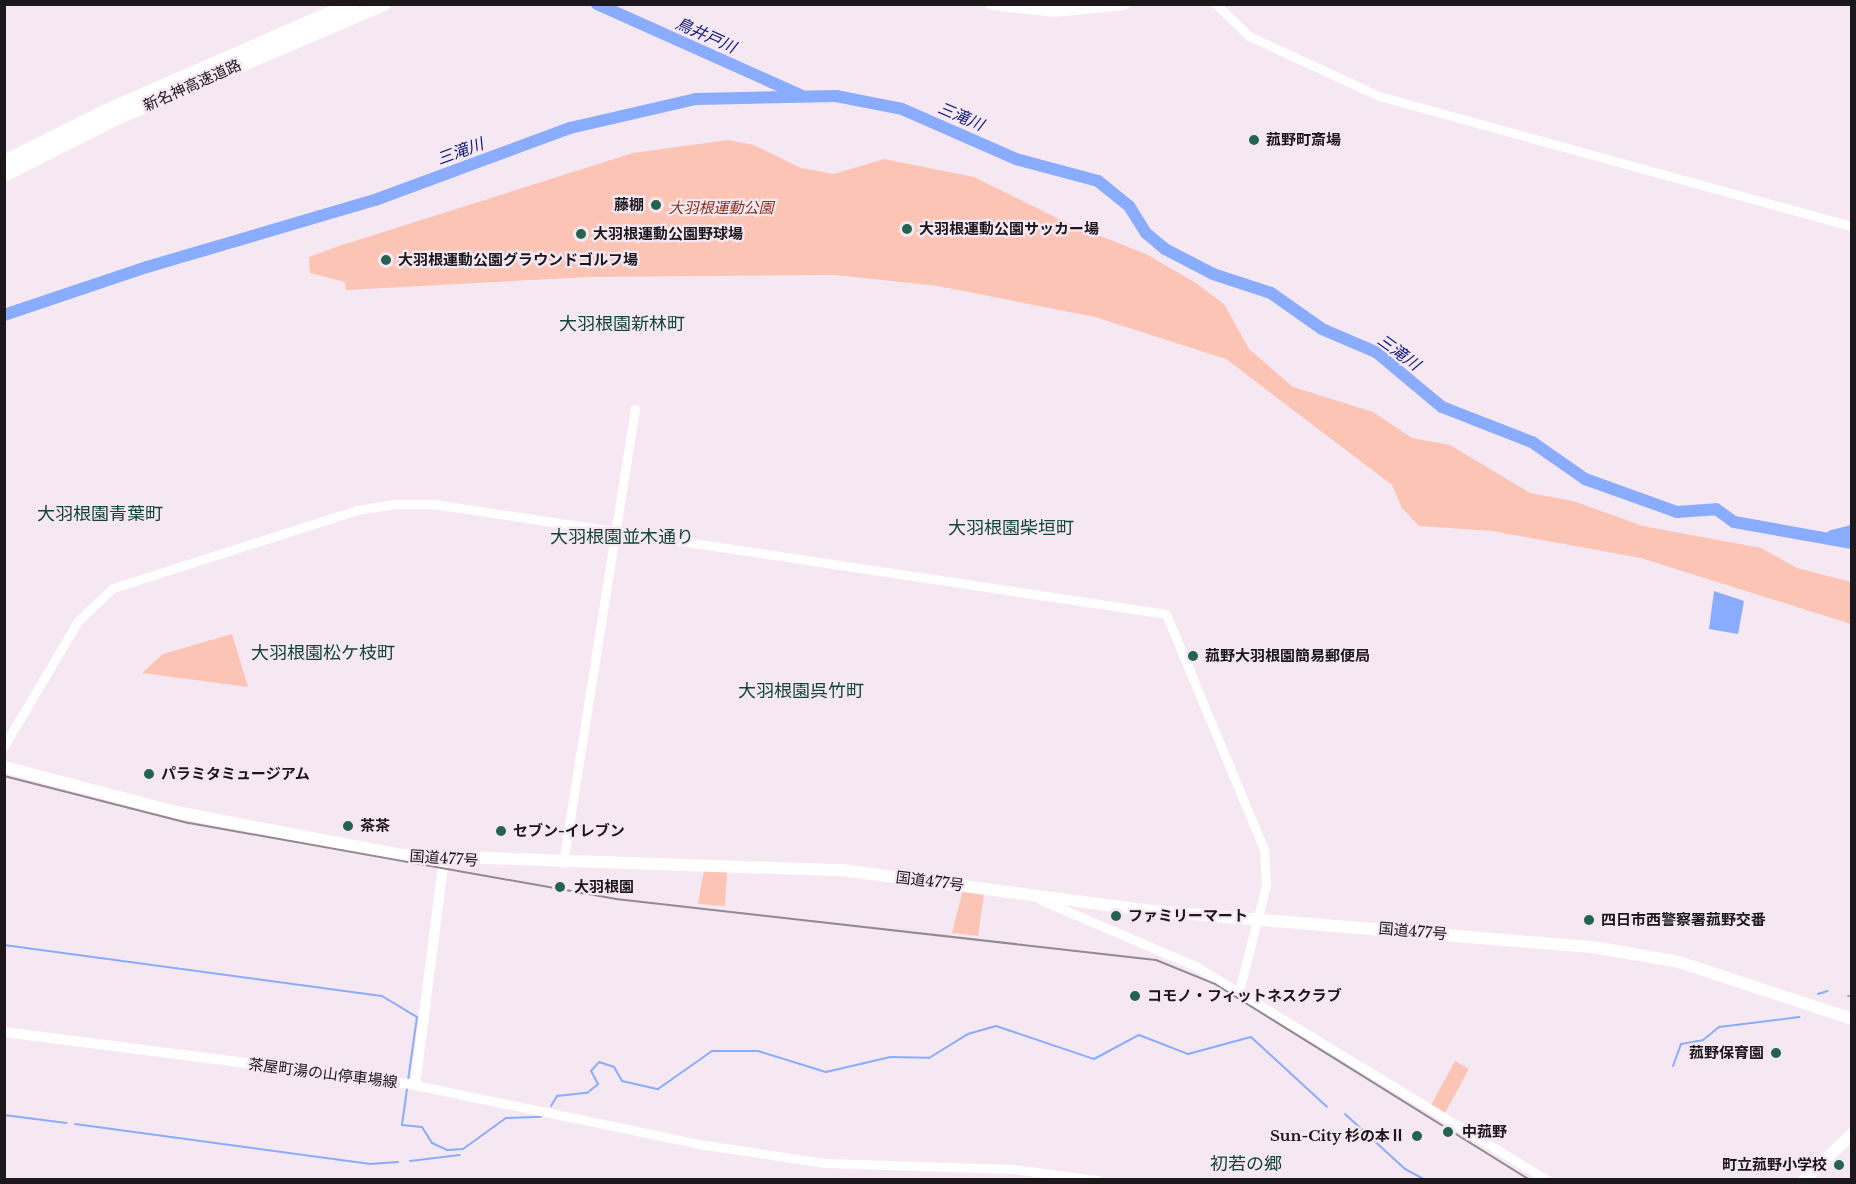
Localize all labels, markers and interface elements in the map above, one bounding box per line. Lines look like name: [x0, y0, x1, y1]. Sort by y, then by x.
water label: 鳥井戸川: [673, 13, 739, 57]
street label: 新名神高速道路: [140, 55, 244, 115]
water label: 三滝川: [935, 98, 987, 134]
place label: 菰野町斎場: [1266, 131, 1341, 149]
marker: 菰野町斎場: [1247, 133, 1261, 147]
water label: 三滝川: [434, 134, 486, 168]
place label: 藤棚: [614, 196, 644, 214]
marker: 藤棚: [649, 198, 663, 212]
park label: 大羽根運動公園: [669, 199, 773, 217]
place label: 大羽根運動公園サッカー場: [919, 220, 1099, 238]
marker: 大羽根運動公園サッカー場: [900, 222, 914, 236]
place label: 大羽根運動公園野球場: [593, 225, 743, 243]
marker: 大羽根運動公園野球場: [574, 227, 588, 241]
place label: 大羽根運動公園グラウンドゴルフ場: [398, 251, 638, 269]
marker: 大羽根運動公園グラウンドゴルフ場: [379, 253, 393, 267]
district label: 大羽根園新林町: [559, 313, 685, 335]
water label: 三滝川: [1374, 330, 1424, 374]
district label: 大羽根園青葉町: [37, 503, 163, 525]
district label: 大羽根園柴垣町: [948, 517, 1074, 539]
district label: 大羽根園並木通り: [550, 526, 694, 548]
district label: 大羽根園松ケ枝町: [251, 642, 395, 664]
place label: 菰野大羽根園簡易郵便局: [1205, 647, 1370, 665]
marker: 菰野大羽根園簡易郵便局: [1186, 649, 1200, 663]
district label: 大羽根園呉竹町: [738, 680, 864, 702]
place label: パラミタミュージアム: [161, 765, 311, 783]
marker: パラミタミュージアム: [142, 767, 156, 781]
place label: 茶茶: [360, 817, 390, 835]
marker: 茶茶: [341, 819, 355, 833]
place label: セブン-イレブン: [513, 822, 625, 840]
marker: セブン-イレブン: [494, 824, 508, 838]
street label: 国道477号: [409, 847, 479, 869]
street label: 国道477号: [895, 868, 965, 894]
marker: 大羽根園: [551, 878, 569, 896]
place label: 大羽根園: [574, 878, 634, 896]
place label: ファミリーマート: [1128, 907, 1248, 925]
marker: ファミリーマート: [1109, 909, 1123, 923]
place label: 四日市西警察署菰野交番: [1601, 911, 1766, 929]
marker: 四日市西警察署菰野交番: [1582, 913, 1596, 927]
street label: 国道477号: [1378, 919, 1448, 943]
place label: コモノ・フィットネスクラブ: [1147, 987, 1342, 1005]
marker: コモノ・フィットネスクラブ: [1128, 989, 1142, 1003]
place label: 菰野保育園: [1689, 1044, 1764, 1062]
marker: 菰野保育園: [1769, 1046, 1783, 1060]
street label: 茶屋町湯の山停車場線: [247, 1055, 399, 1091]
marker: 中菰野: [1439, 1123, 1457, 1141]
place label: 中菰野: [1462, 1123, 1507, 1141]
place label: Sun-City 杉の本Ⅱ: [1270, 1127, 1405, 1145]
marker: Sun-City 杉の本Ⅱ: [1410, 1129, 1424, 1143]
district label: 初若の郷: [1210, 1153, 1282, 1175]
place label: 町立菰野小学校: [1722, 1156, 1827, 1174]
marker: 町立菰野小学校: [1832, 1158, 1846, 1172]

